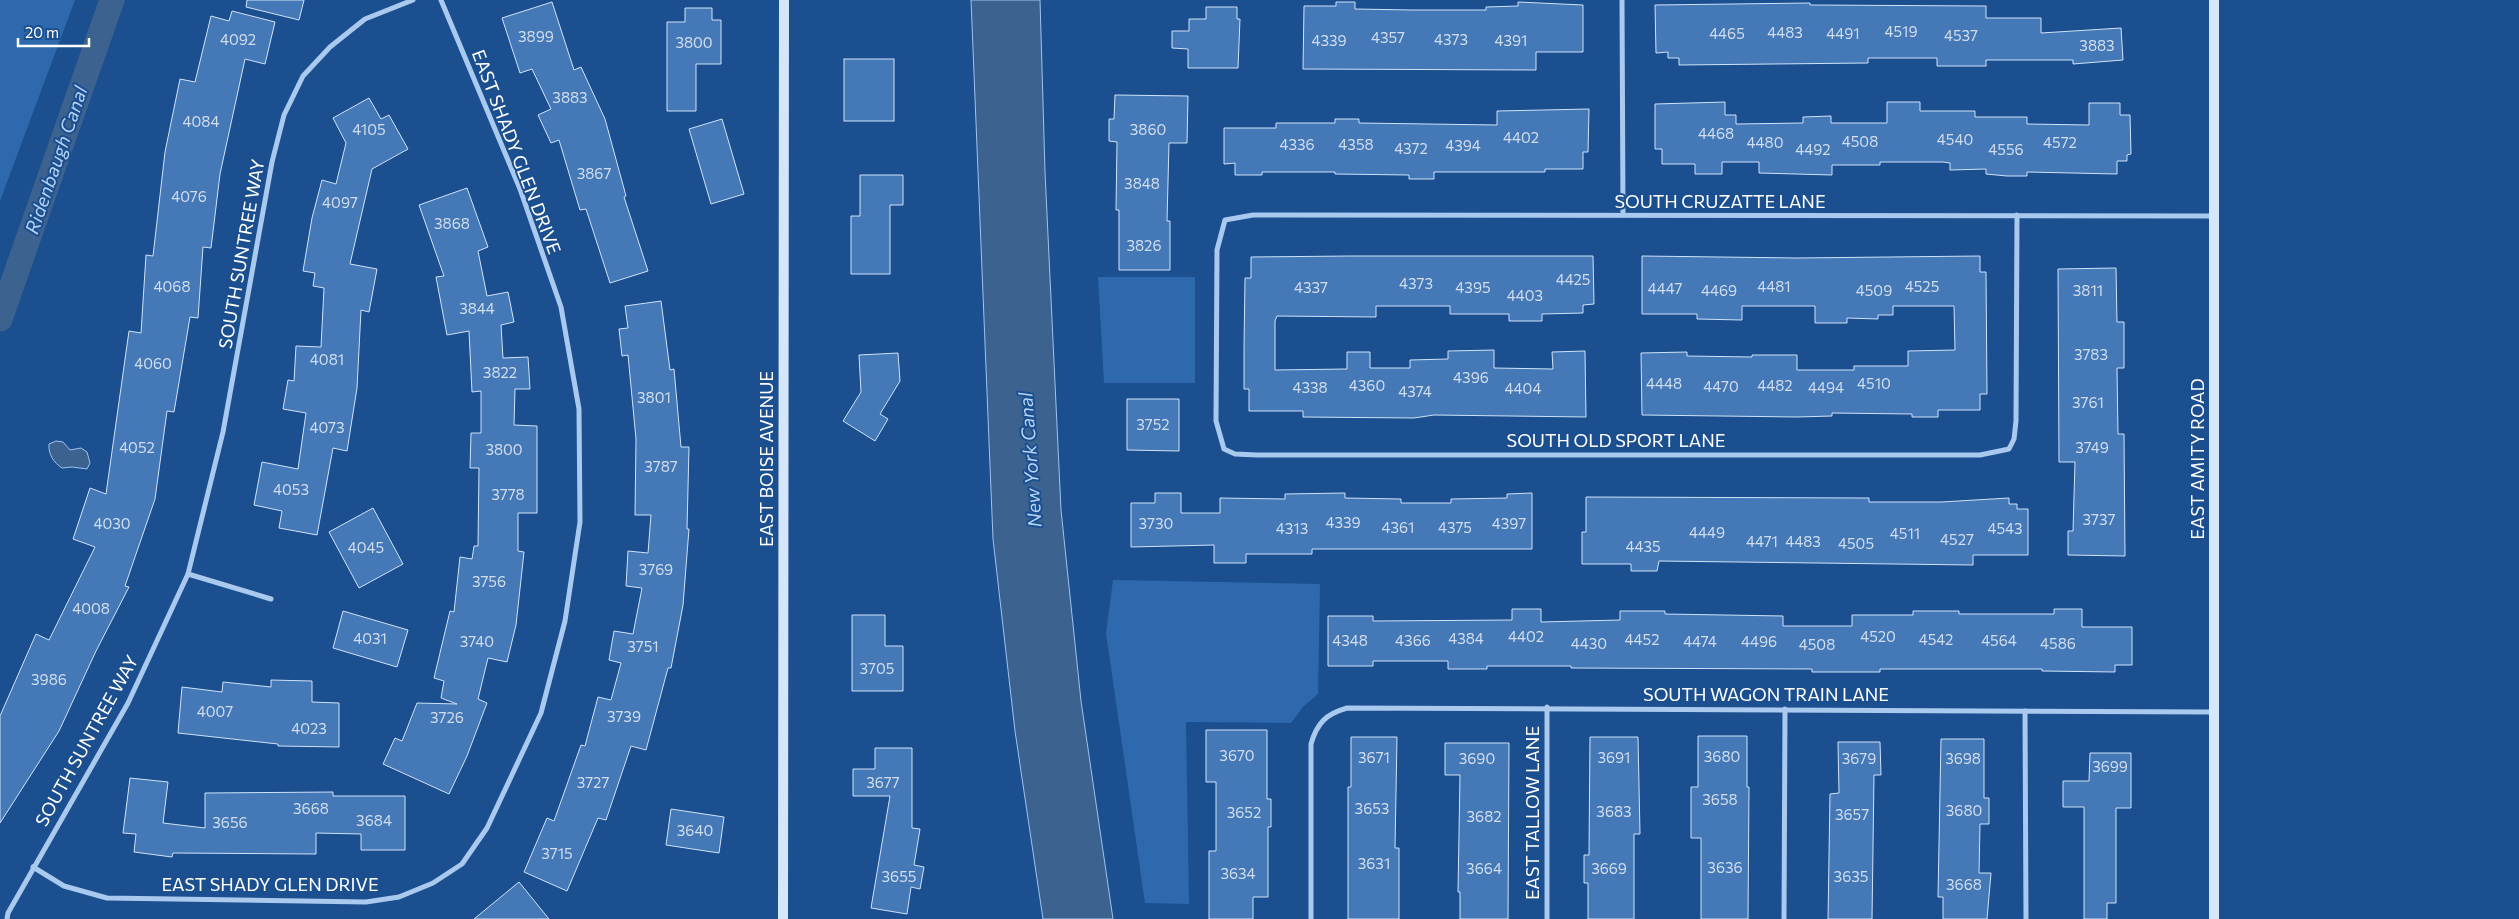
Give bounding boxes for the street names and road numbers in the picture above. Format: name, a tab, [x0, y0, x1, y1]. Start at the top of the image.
street label: EAST SHADY GLEN DRIVE	[468, 46, 566, 257]
street label: SOUTH SUNTREE WAY	[213, 157, 269, 350]
street label: SOUTH CRUZATTE LANE	[1614, 190, 1826, 212]
street label: EAST BOISE AVENUE	[755, 371, 777, 547]
street label: EAST AMITY ROAD	[2186, 378, 2208, 540]
street label: SOUTH OLD SPORT LANE	[1507, 429, 1725, 451]
street label: SOUTH SUNTREE WAY	[30, 651, 142, 830]
street label: SOUTH WAGON TRAIN LANE	[1643, 683, 1889, 705]
street label: EAST TALLOW LANE	[1521, 726, 1543, 900]
street label: EAST SHADY GLEN DRIVE	[161, 873, 379, 895]

